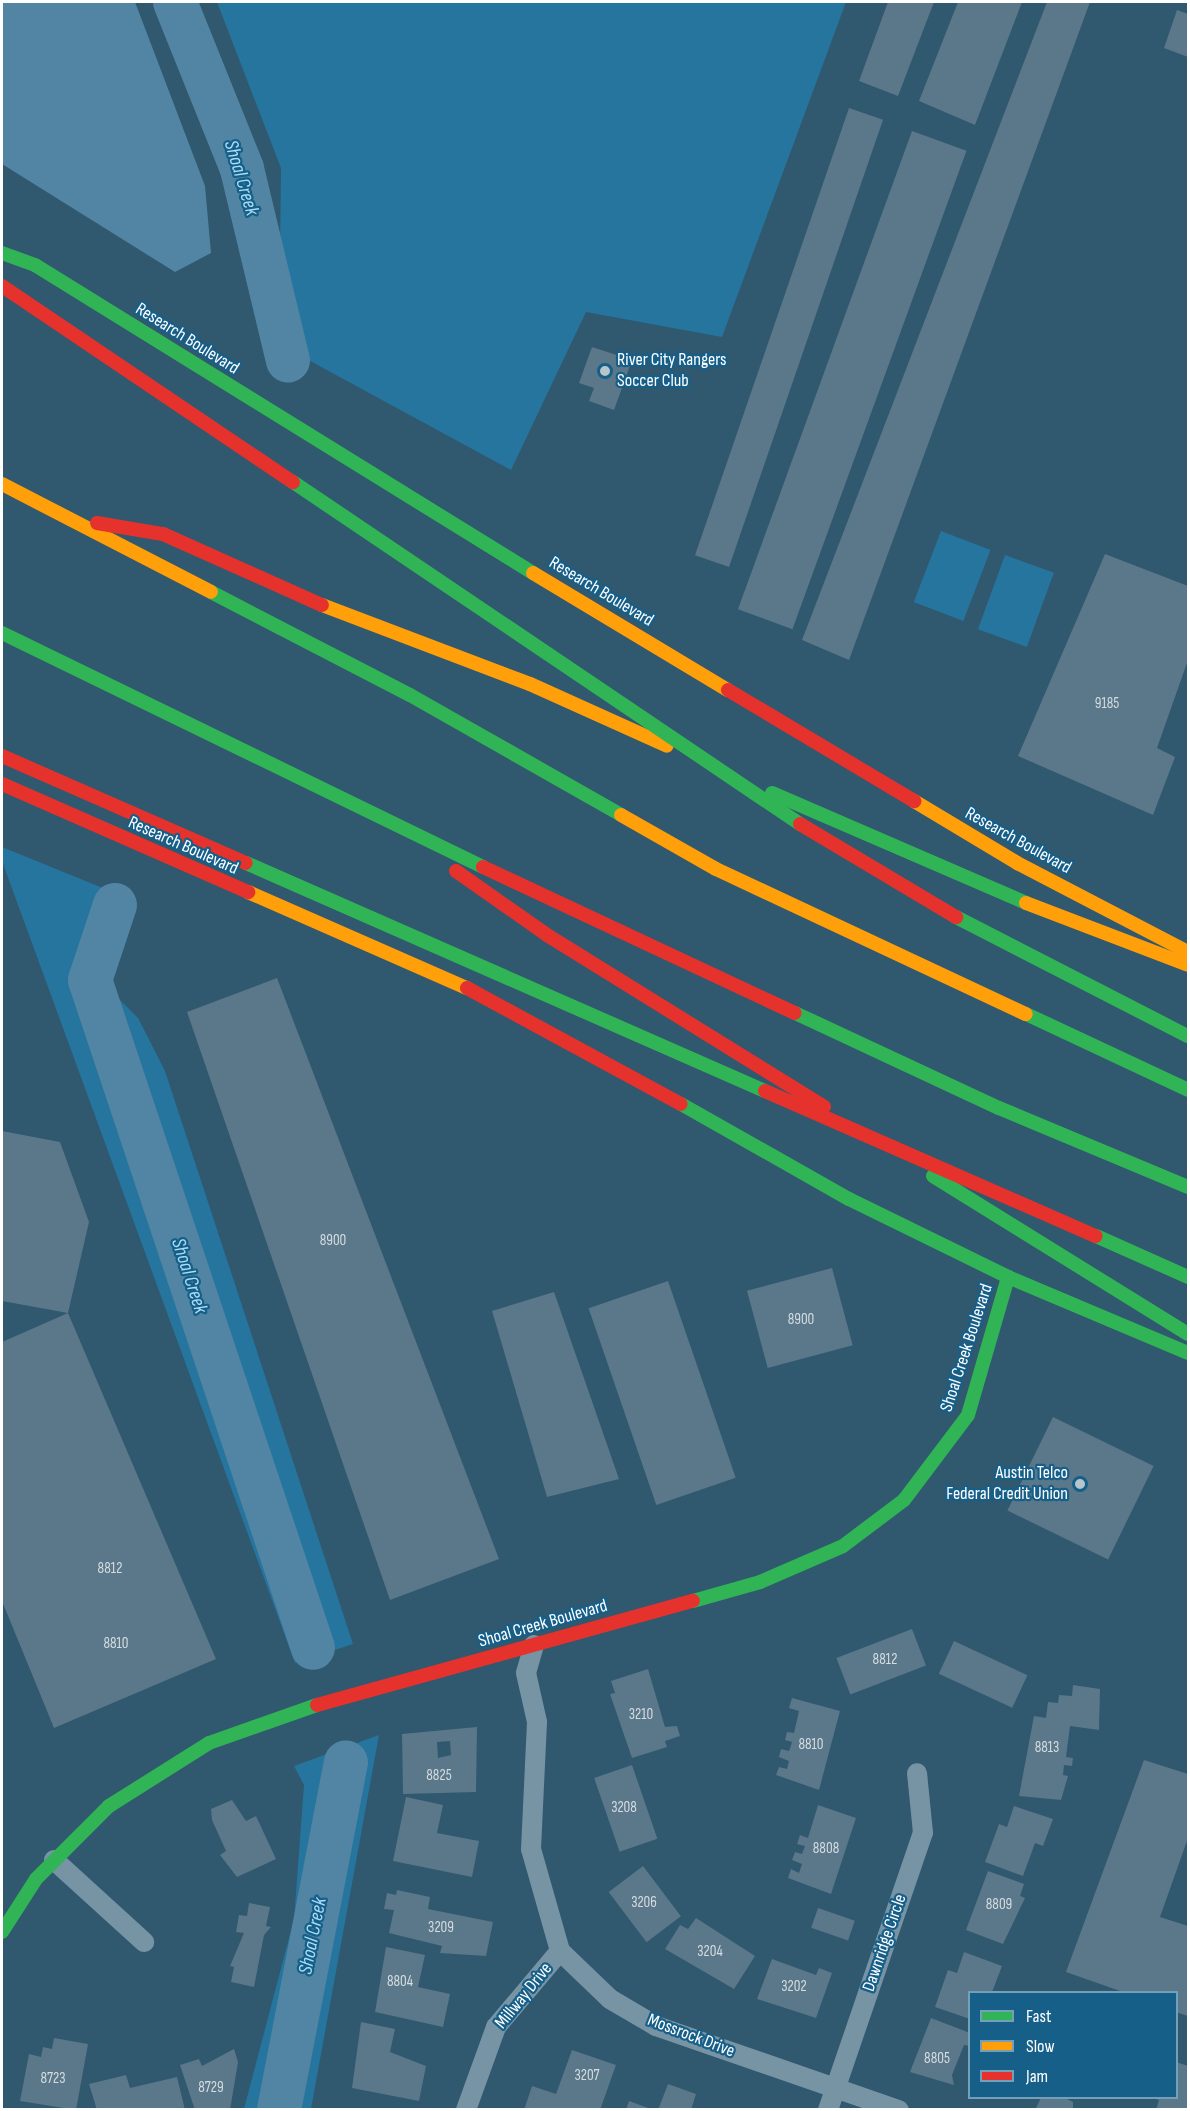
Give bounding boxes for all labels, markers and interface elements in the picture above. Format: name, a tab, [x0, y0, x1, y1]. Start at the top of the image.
water label: Shoal Creek	[218, 137, 264, 219]
street label: Research Boulevard	[131, 299, 243, 379]
place label: River City Rangers Soccer Club	[617, 350, 727, 392]
marker: River City Rangers Soccer Club	[598, 364, 612, 378]
street label: Research Boulevard	[545, 552, 657, 632]
house number: 9185	[1095, 695, 1119, 713]
street label: Research Boulevard	[961, 803, 1075, 879]
street label: Research Boulevard	[125, 812, 241, 880]
house number: 8900	[320, 1232, 346, 1250]
water label: Shoal Creek	[166, 1235, 212, 1317]
street label: Shoal Creek Boulevard	[936, 1281, 998, 1415]
house number: 8900	[788, 1311, 814, 1329]
place label: Austin Telco Federal Credit Union	[946, 1463, 1068, 1506]
marker: Austin Telco Federal Credit Union	[1073, 1477, 1087, 1491]
house number: 8812	[98, 1560, 122, 1578]
street label: Shoal Creek Boulevard	[476, 1595, 610, 1653]
house number: 8810	[103, 1635, 129, 1653]
house number: 8812	[873, 1651, 897, 1669]
house number: 3210	[629, 1706, 653, 1724]
house number: 8810	[798, 1736, 824, 1754]
house number: 8813	[1035, 1739, 1059, 1757]
house number: 8825	[426, 1767, 452, 1785]
house number: 3208	[611, 1799, 637, 1817]
house number: 8808	[813, 1840, 839, 1858]
street label: Dawnridge Circle	[858, 1892, 912, 1994]
house number: 3206	[631, 1894, 657, 1912]
water label: Shoal Creek	[294, 1896, 332, 1976]
house number: 8809	[986, 1896, 1012, 1914]
house number: 3209	[428, 1919, 454, 1937]
house number: 3204	[697, 1943, 723, 1961]
street label: Millway Drive	[491, 1959, 557, 2033]
house number: 8804	[387, 1973, 413, 1991]
house number: 3202	[781, 1978, 807, 1996]
legend	[968, 1991, 1178, 2099]
text: Fast	[1026, 2006, 1051, 2027]
street label: Mossrock Drive	[644, 2010, 738, 2062]
text: Slow	[1026, 2036, 1055, 2057]
house number: 8805	[924, 2050, 950, 2068]
text: Jam	[1026, 2066, 1048, 2087]
house number: 3207	[574, 2067, 600, 2085]
house number: 8723	[41, 2070, 65, 2088]
house number: 8729	[198, 2079, 224, 2097]

